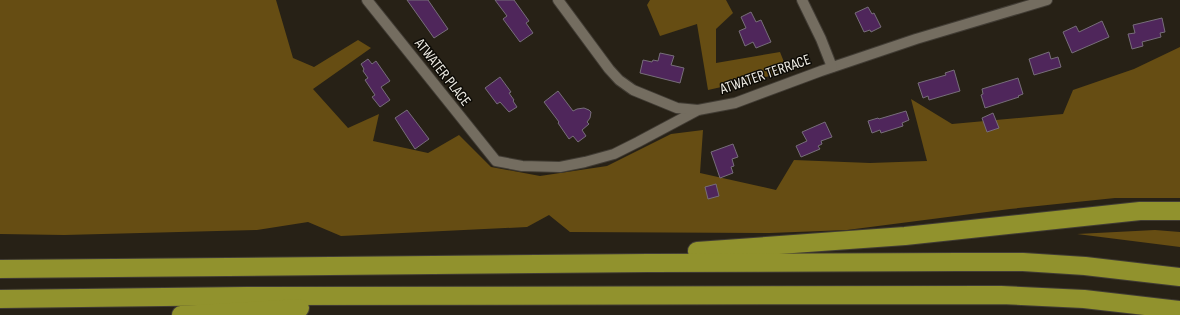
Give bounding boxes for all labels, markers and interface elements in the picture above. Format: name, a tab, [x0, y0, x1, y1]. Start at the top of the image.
street label: ATWATER PLACE	[410, 34, 475, 110]
street label: ATWATER TERRACE	[716, 50, 813, 99]

